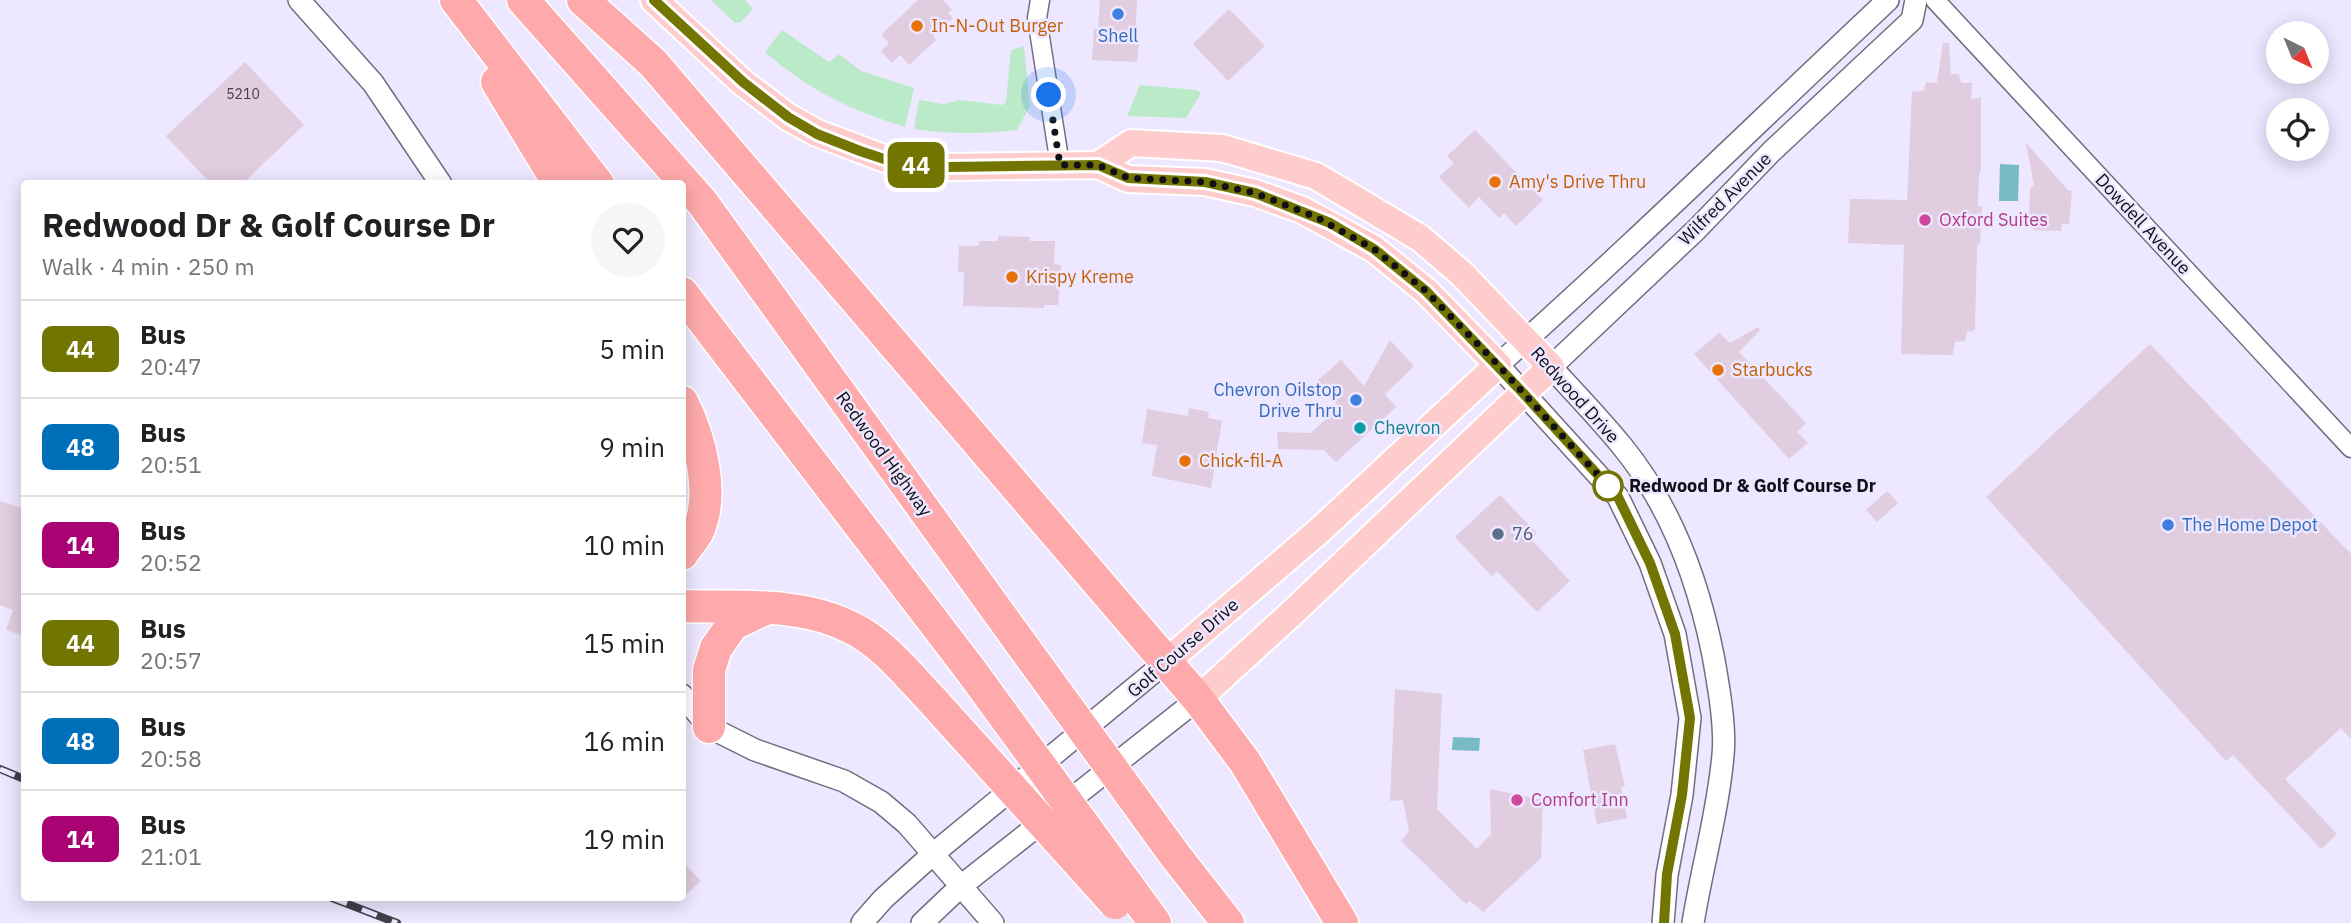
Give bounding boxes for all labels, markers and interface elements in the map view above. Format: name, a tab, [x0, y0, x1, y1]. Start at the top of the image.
marker: Shell	[1110, 6, 1126, 22]
place label: In-N-Out Burger	[931, 14, 1064, 37]
marker: In-N-Out Burger	[909, 18, 925, 34]
north arrow	[2266, 21, 2329, 84]
map controls	[2266, 21, 2329, 161]
place label: Shell	[1098, 24, 1138, 47]
your location	[1031, 77, 1066, 112]
house number: 5210	[226, 85, 260, 103]
button: locate	[2266, 98, 2329, 161]
line badge: 44	[884, 142, 948, 188]
street label: Wilfred Avenue	[1673, 147, 1776, 250]
text: 44	[902, 149, 930, 181]
street label: Dowdell Avenue	[2091, 168, 2196, 279]
place label: Amy's Drive Thru	[1509, 170, 1646, 193]
marker: Amy's Drive Thru	[1487, 174, 1503, 190]
text: Redwood Dr & Golf Course Dr	[42, 203, 495, 246]
button: heart	[591, 203, 665, 277]
place label: Oxford Suites	[1939, 208, 2048, 231]
marker: Oxford Suites	[1917, 212, 1933, 228]
text: Walk · 4 min · 250 m	[42, 251, 255, 281]
place label: Krispy Kreme	[1026, 265, 1134, 288]
marker: Krispy Kreme	[1004, 269, 1020, 285]
text: Bus	[140, 317, 186, 351]
text: 5 min	[599, 332, 665, 366]
text: 44	[66, 333, 95, 365]
street label: Redwood Drive	[1526, 342, 1625, 448]
text: 20:47	[140, 351, 202, 381]
place label: Starbucks	[1732, 358, 1813, 381]
marker: Starbucks	[1710, 362, 1726, 378]
place label: Chevron Oilstop Drive Thru	[1213, 378, 1342, 422]
street label: Redwood Highway	[831, 387, 938, 521]
marker: Chevron Oilstop Drive Thru	[1348, 392, 1364, 408]
text: Bus	[140, 415, 186, 449]
place label: Chevron	[1374, 416, 1441, 439]
marker: Chevron	[1352, 420, 1368, 436]
text: 9 min	[599, 430, 665, 464]
text: 48	[66, 431, 95, 463]
text: 20:51	[140, 449, 202, 479]
place label: Chick-fil-A	[1199, 449, 1284, 472]
marker: Chick-fil-A	[1177, 453, 1193, 469]
marker: Redwood Dr & Golf Course Dr	[1593, 471, 1623, 501]
place label: Redwood Dr & Golf Course Dr	[1629, 474, 1876, 497]
text: Bus	[140, 513, 186, 547]
place label: The Home Depot	[2182, 513, 2318, 536]
marker: The Home Depot	[2160, 517, 2176, 533]
place label: 76	[1512, 522, 1534, 545]
marker: 76	[1490, 526, 1506, 542]
text: 10 min	[584, 528, 665, 562]
text: 14	[66, 529, 95, 561]
text: 20:52	[140, 547, 202, 577]
street label: Golf Course Drive	[1122, 593, 1243, 702]
text: Bus	[140, 611, 186, 645]
text: 15 min	[584, 626, 665, 660]
text: 44	[66, 627, 95, 659]
text: 20:57	[140, 645, 202, 675]
text: Bus	[140, 709, 186, 743]
text: 16 min	[584, 724, 665, 758]
text: 48	[66, 725, 95, 757]
text: 20:58	[140, 743, 202, 773]
place label: Comfort Inn	[1531, 788, 1629, 811]
marker: Comfort Inn	[1509, 792, 1525, 808]
text: Bus	[140, 807, 186, 841]
text: 19 min	[584, 822, 665, 856]
text: 14	[66, 823, 95, 855]
text: 21:01	[140, 841, 202, 871]

